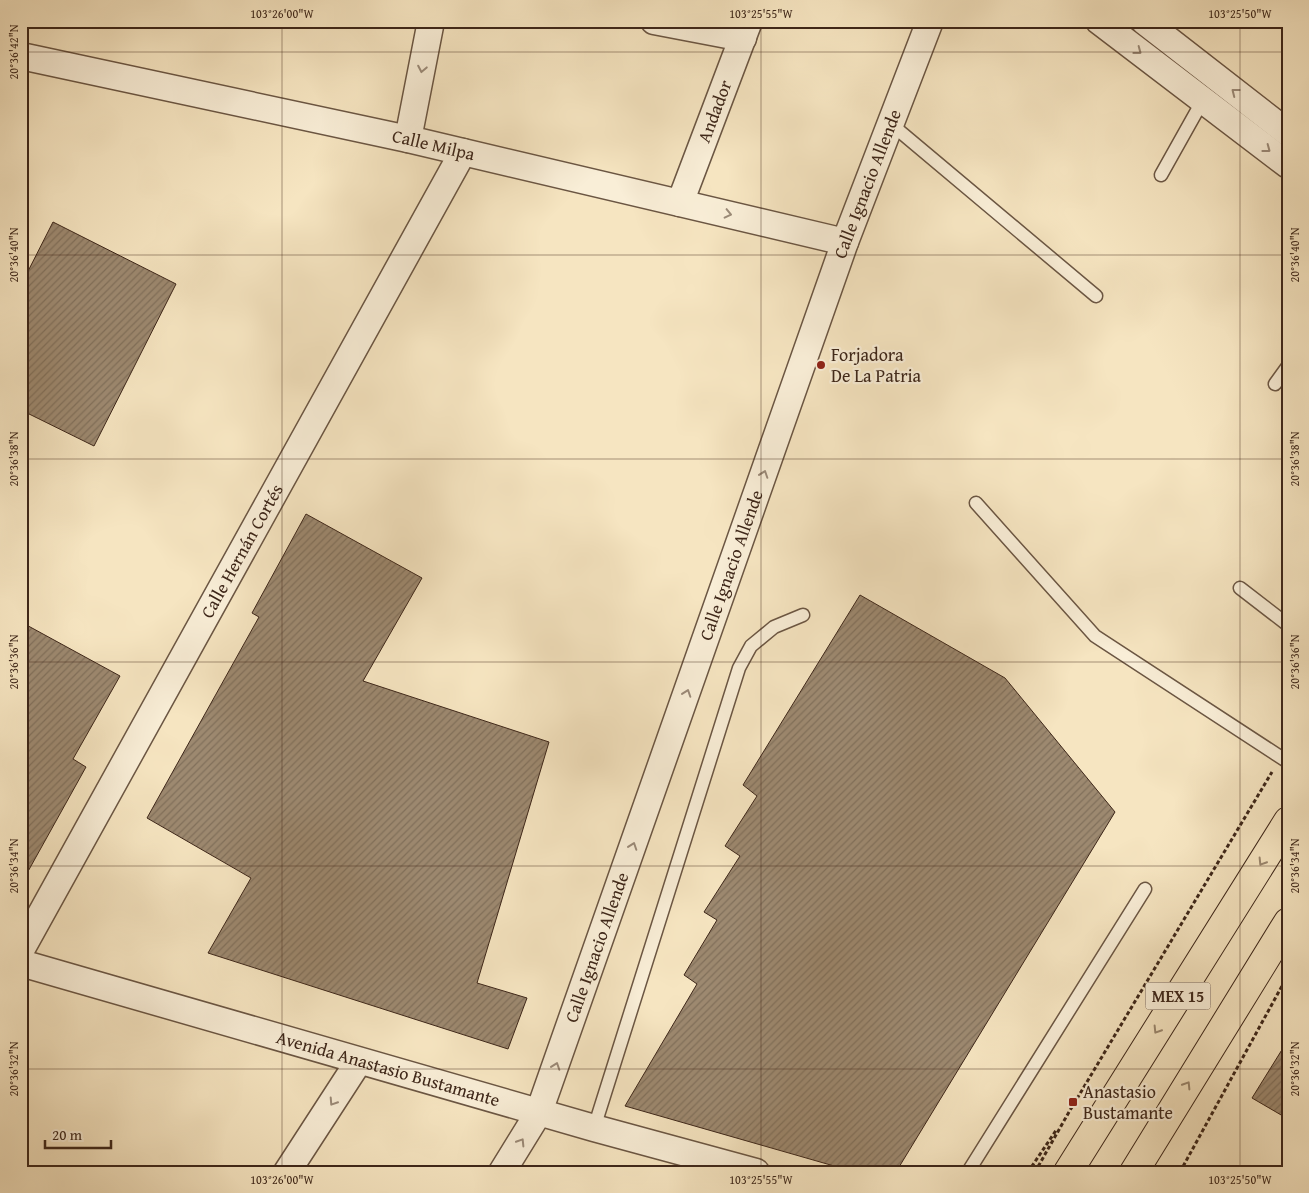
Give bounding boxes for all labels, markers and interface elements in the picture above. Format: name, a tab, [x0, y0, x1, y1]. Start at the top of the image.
text: 103°26'00"W	[250, 5, 314, 22]
text: 103°25'55"W	[729, 5, 793, 22]
text: 103°25'50"W	[1208, 5, 1272, 22]
text: 20°36'42"N	[5, 24, 22, 80]
one-way arrow	[1132, 45, 1142, 54]
one-way arrow	[417, 65, 428, 73]
street label: Andador	[690, 75, 739, 147]
one-way arrow	[1232, 89, 1241, 98]
street label: Calle Ignacio Allende	[826, 105, 908, 262]
street label: Calle Milpa	[390, 122, 478, 167]
one-way arrow	[1261, 144, 1270, 152]
one-way arrow	[723, 208, 732, 219]
text: 20°36'40"N	[5, 227, 22, 283]
text: 20°36'40"N	[1286, 227, 1303, 283]
place label: Forjadora De La Patria	[831, 341, 922, 389]
marker: Forjadora De La Patria	[815, 359, 827, 371]
text: 20°36'38"N	[5, 431, 22, 487]
text: 20°36'38"N	[1286, 431, 1303, 487]
one-way arrow	[758, 470, 768, 478]
street label: Calle Hernán Cortés	[193, 479, 290, 623]
street label: Calle Ignacio Allende	[692, 486, 770, 644]
text: 20°36'36"N	[5, 634, 22, 690]
text: 20°36'36"N	[1286, 634, 1303, 690]
one-way arrow	[681, 689, 691, 698]
text: 20°36'34"N	[5, 838, 22, 894]
text: 20°36'34"N	[1286, 838, 1303, 894]
one-way arrow	[627, 842, 637, 851]
one-way arrow	[1259, 857, 1268, 866]
street label: Calle Ignacio Allende	[558, 868, 635, 1026]
road number: MEX 15	[1146, 982, 1210, 1009]
street label: Avenida Anastasio Bustamante	[273, 1023, 503, 1113]
one-way arrow	[1154, 1024, 1163, 1033]
text: 20°36'32"N	[5, 1041, 22, 1097]
text: 20°36'32"N	[1286, 1041, 1303, 1097]
one-way arrow	[550, 1062, 560, 1070]
place label: Anastasio Bustamante	[1083, 1078, 1173, 1126]
one-way arrow	[1181, 1082, 1191, 1091]
marker: Anastasio Bustamante	[1067, 1096, 1079, 1108]
one-way arrow	[329, 1097, 339, 1106]
scale bar	[45, 1118, 111, 1150]
text: 20 m	[52, 1124, 83, 1145]
one-way arrow	[514, 1138, 524, 1147]
text: 103°26'00"W	[250, 1171, 314, 1188]
text: 103°25'55"W	[729, 1171, 793, 1188]
text: 103°25'50"W	[1208, 1171, 1272, 1188]

